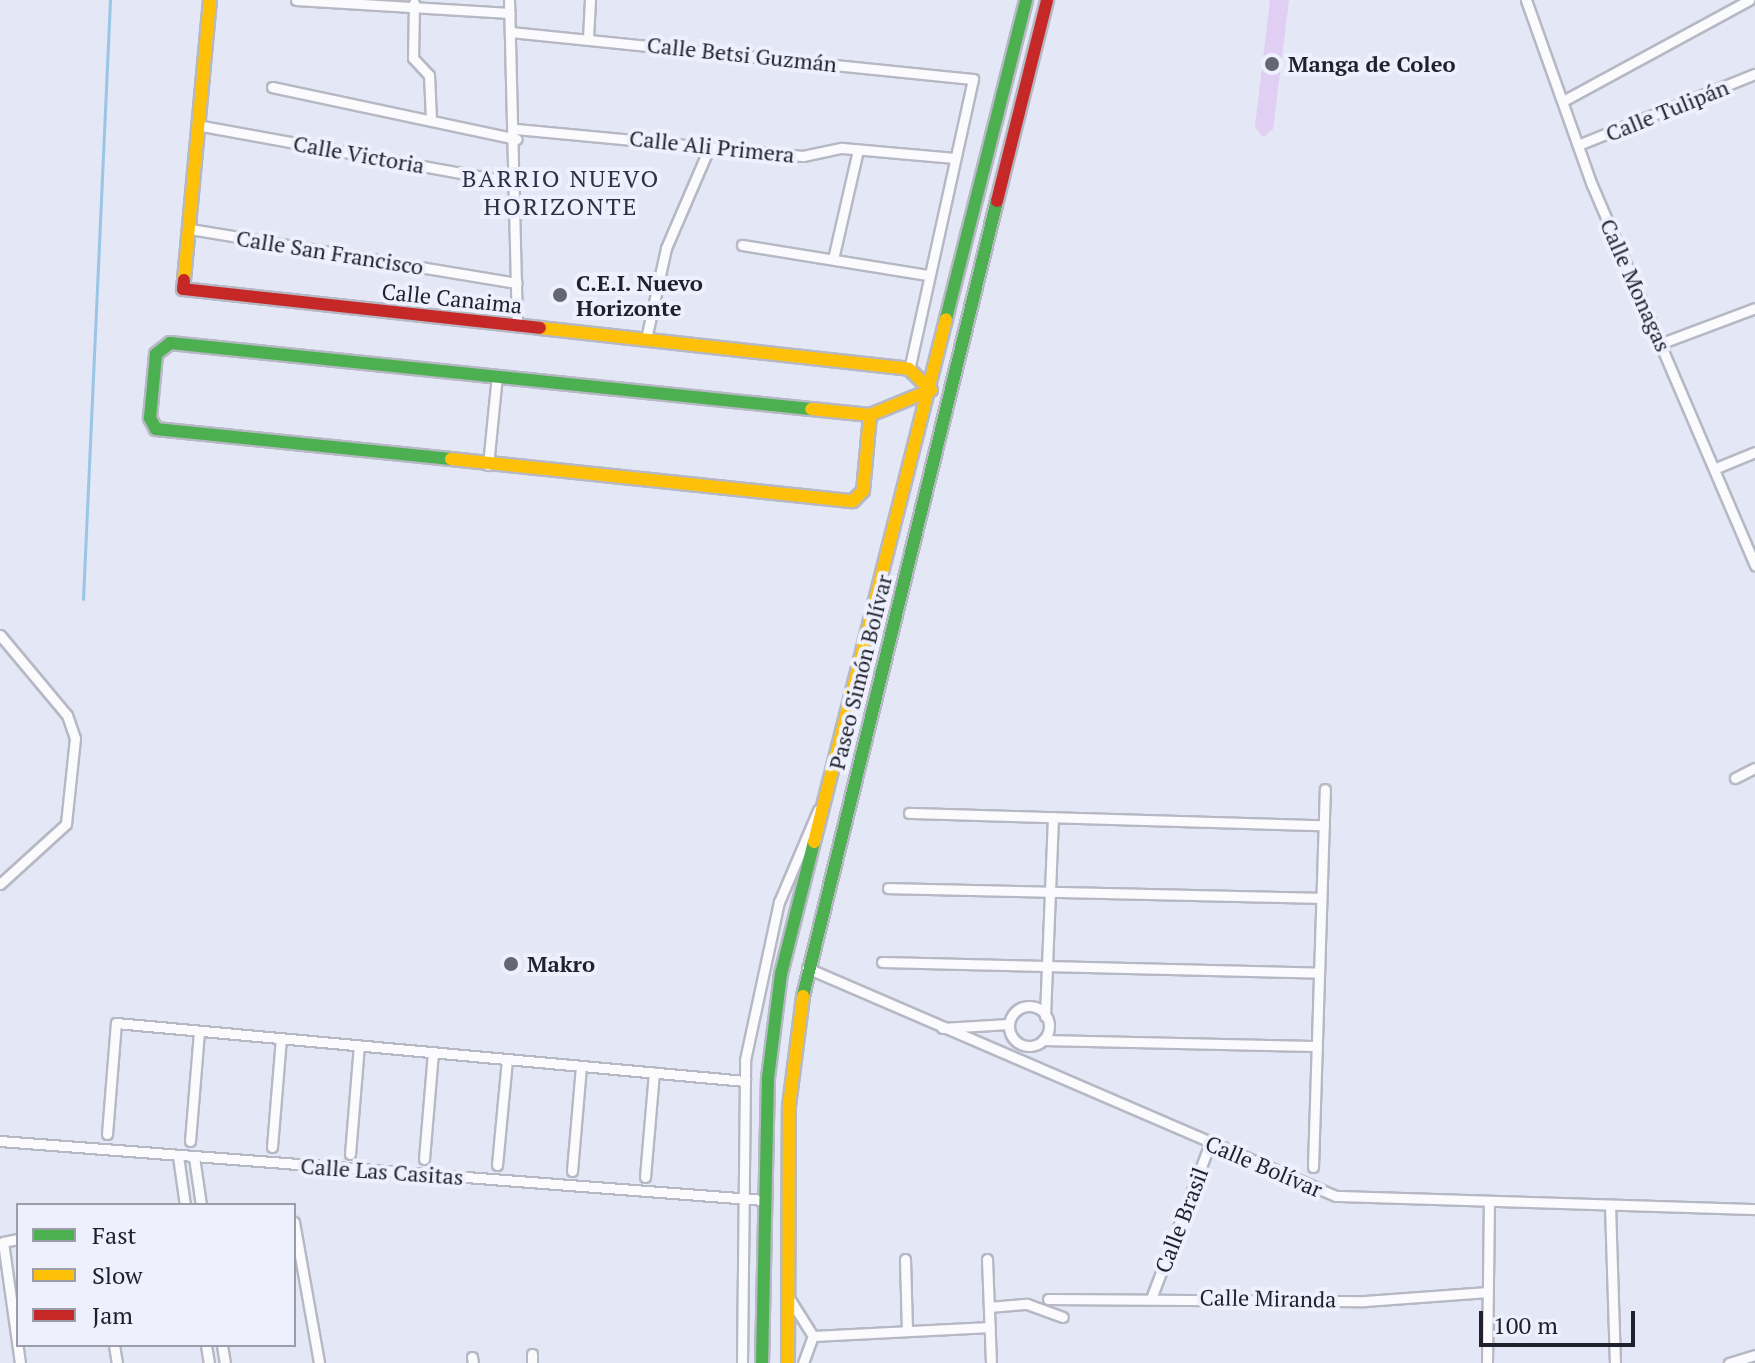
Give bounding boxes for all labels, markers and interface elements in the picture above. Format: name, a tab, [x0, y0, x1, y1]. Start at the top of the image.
street label: Calle Betsi Guzmán	[646, 31, 838, 77]
place label: Manga de Coleo	[1288, 51, 1456, 77]
marker: Manga de Coleo	[1263, 55, 1281, 73]
street label: Calle Tulipán	[1602, 73, 1732, 147]
street label: Calle Ali Primera	[628, 124, 796, 168]
street label: Calle Victoria	[291, 129, 427, 179]
district label: BARRIO NUEVO HORIZONTE	[462, 165, 660, 221]
street label: Calle Monagas	[1595, 215, 1677, 355]
street label: Calle San Francisco	[234, 224, 426, 280]
place label: C.E.I. Nuevo Horizonte	[576, 269, 704, 320]
street label: Calle Canaima	[380, 277, 524, 319]
marker: C.E.I. Nuevo Horizonte	[551, 286, 569, 304]
street label: Paseo Simón Bolívar	[823, 572, 897, 772]
place label: Makro	[527, 951, 595, 977]
marker: Makro	[502, 955, 520, 973]
street label: Calle Bolívar	[1202, 1130, 1326, 1202]
street label: Calle Las Casitas	[300, 1152, 464, 1190]
street label: Calle Brasil	[1149, 1164, 1213, 1276]
legend	[16, 1203, 296, 1347]
text: Fast	[92, 1219, 136, 1251]
text: Slow	[92, 1259, 143, 1291]
street label: Calle Miranda	[1199, 1284, 1337, 1312]
scale bar	[1483, 1295, 1639, 1345]
text: Jam	[92, 1299, 133, 1331]
text: 100 m	[1493, 1309, 1558, 1341]

